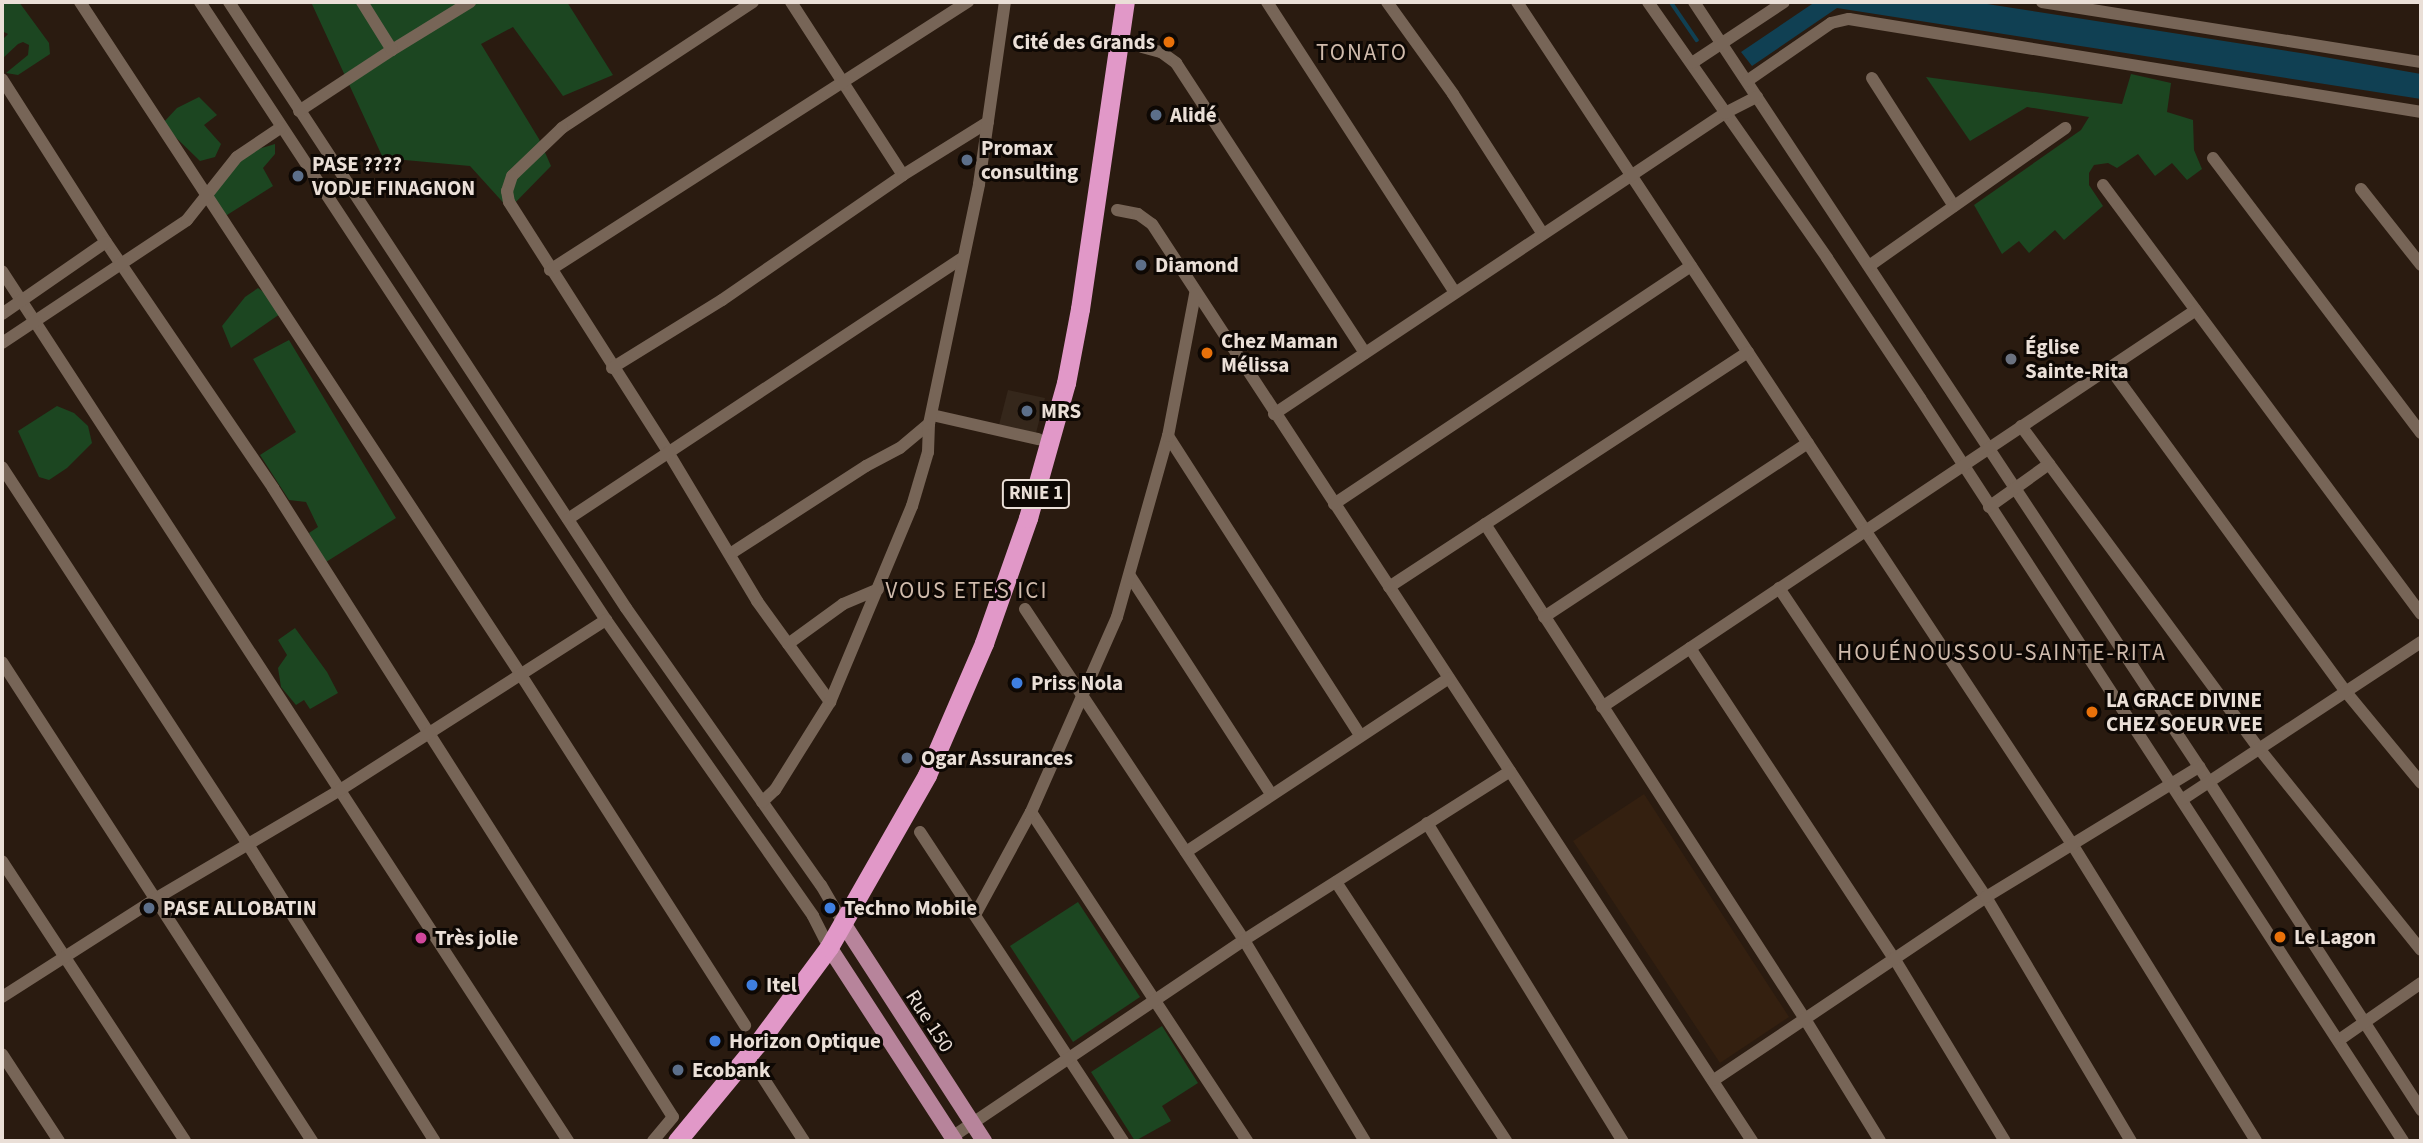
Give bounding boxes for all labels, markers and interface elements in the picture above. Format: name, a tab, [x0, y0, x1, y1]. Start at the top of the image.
place label: Cité des Grands	[1012, 29, 1155, 55]
marker: Cité des Grands	[1161, 34, 1177, 50]
district label: TONATO	[1317, 39, 1407, 67]
place label: Alidé	[1170, 102, 1217, 128]
marker: Alidé	[1148, 107, 1164, 123]
place label: Promax consulting	[981, 135, 1078, 185]
place label: PASE ???? VODJE FINAGNON	[312, 151, 475, 201]
marker: Promax consulting	[959, 152, 975, 168]
marker: PASE ???? VODJE FINAGNON	[290, 168, 306, 184]
place label: Diamond	[1155, 252, 1239, 278]
marker: Diamond	[1133, 257, 1149, 273]
place label: Chez Maman Mélissa	[1221, 328, 1338, 378]
place label: Église Sainte-Rita	[2025, 334, 2129, 384]
marker: Chez Maman Mélissa	[1199, 345, 1215, 361]
marker: Église Sainte-Rita	[2003, 351, 2019, 367]
place label: MRS	[1041, 398, 1081, 424]
marker: MRS	[1019, 403, 1035, 419]
road number: RNIE 1	[1001, 478, 1071, 509]
district label: VOUS ETES ICI	[887, 577, 1047, 605]
district label: HOUÉNOUSSOU-SAINTE-RITA	[1840, 639, 2164, 667]
place label: Priss Nola	[1031, 670, 1123, 696]
marker: Priss Nola	[1009, 675, 1025, 691]
place label: LA GRACE DIVINE CHEZ SOEUR VEE	[2106, 687, 2263, 737]
marker: LA GRACE DIVINE CHEZ SOEUR VEE	[2084, 704, 2100, 720]
place label: Ogar Assurances	[921, 745, 1073, 771]
marker: Ogar Assurances	[899, 750, 915, 766]
place label: PASE ALLOBATIN	[163, 895, 317, 921]
place label: Techno Mobile	[844, 895, 977, 921]
marker: PASE ALLOBATIN	[141, 900, 157, 916]
marker: Techno Mobile	[822, 900, 838, 916]
place label: Le Lagon	[2294, 924, 2376, 950]
place label: Très jolie	[435, 925, 519, 951]
marker: Le Lagon	[2272, 929, 2288, 945]
marker: Très jolie	[413, 930, 429, 946]
place label: Itel	[766, 972, 797, 998]
marker: Itel	[744, 977, 760, 993]
street label: Rue 150	[901, 985, 959, 1057]
place label: Horizon Optique	[729, 1028, 881, 1054]
marker: Horizon Optique	[707, 1033, 723, 1049]
place label: Ecobank	[692, 1057, 771, 1083]
marker: Ecobank	[670, 1062, 686, 1078]

